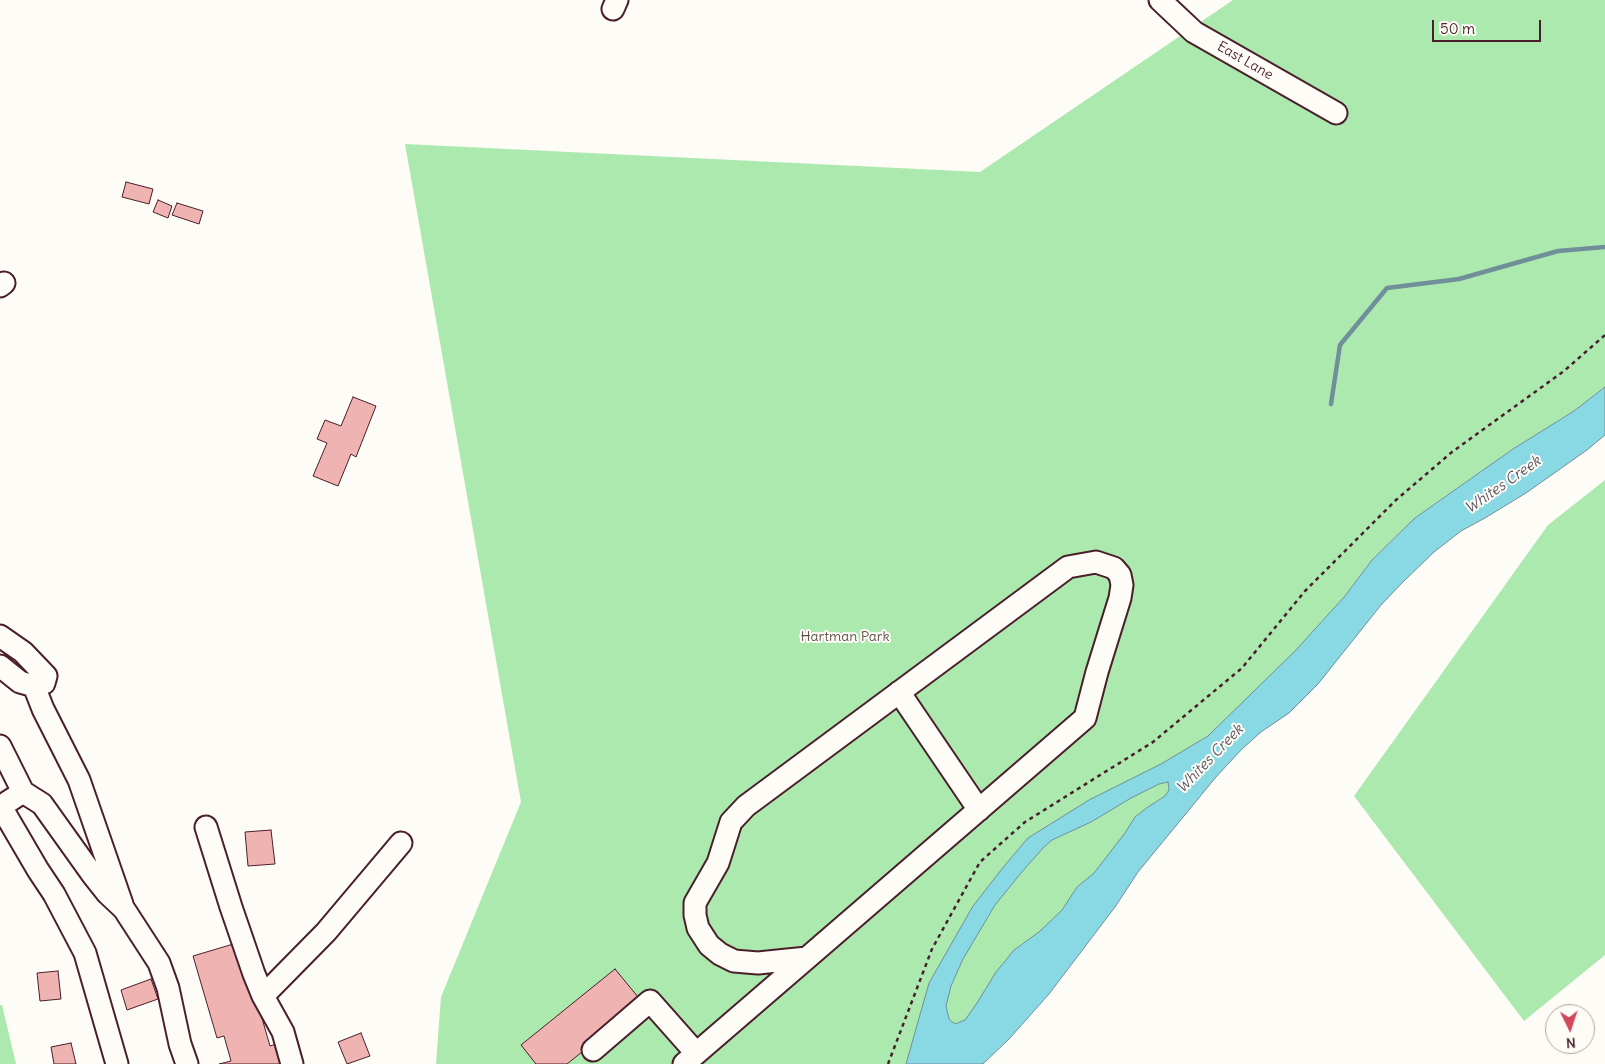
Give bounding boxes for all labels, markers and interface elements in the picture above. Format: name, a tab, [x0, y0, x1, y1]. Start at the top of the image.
scale bar	[1435, 10, 1544, 42]
text: 50 m	[1440, 19, 1475, 38]
street label: East Lane	[1214, 38, 1276, 84]
water label: Whites Creek	[1462, 452, 1544, 518]
park label: Hartman Park	[800, 629, 890, 645]
water label: Whites Creek	[1173, 721, 1247, 797]
north arrow	[1545, 1004, 1595, 1054]
text: N	[1566, 1034, 1576, 1052]

